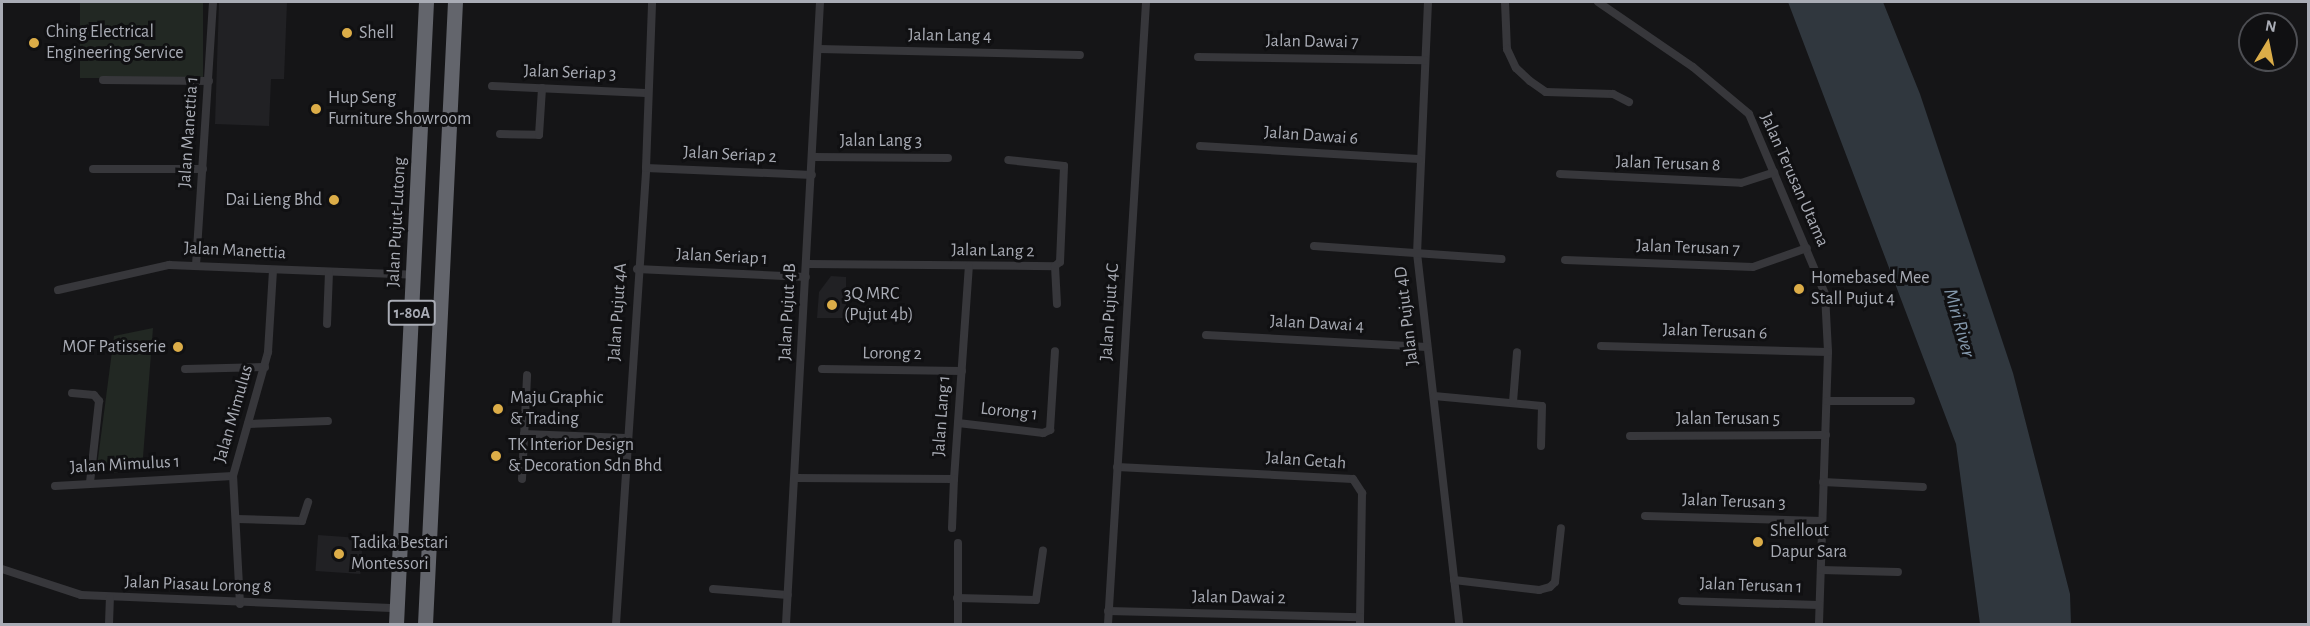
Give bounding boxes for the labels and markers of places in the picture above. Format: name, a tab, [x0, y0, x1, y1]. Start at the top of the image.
place label: Ching Electrical Engineering Service	[46, 22, 184, 64]
place label: Shell	[359, 22, 394, 44]
marker: Shell	[340, 26, 354, 40]
marker: Ching Electrical Engineering Service	[27, 36, 41, 50]
place label: Hup Seng Furniture Showroom	[328, 88, 471, 130]
marker: Hup Seng Furniture Showroom	[309, 102, 323, 116]
place label: Dai Lieng Bhd	[225, 189, 322, 211]
marker: Dai Lieng Bhd	[327, 193, 341, 207]
place label: Homebased Mee Stall Pujut 4	[1811, 268, 1930, 310]
marker: Homebased Mee Stall Pujut 4	[1792, 282, 1806, 296]
place label: 3Q MRC (Pujut 4b)	[844, 284, 914, 326]
marker: 3Q MRC (Pujut 4b)	[825, 298, 839, 312]
place label: MOF Patisserie	[62, 336, 166, 358]
marker: MOF Patisserie	[171, 340, 185, 354]
place label: Maju Graphic & Trading	[510, 388, 603, 430]
marker: Maju Graphic & Trading	[491, 402, 505, 416]
place label: TK Interior Design & Decoration Sdn Bhd	[508, 435, 662, 478]
marker: TK Interior Design & Decoration Sdn Bhd	[489, 449, 503, 463]
place label: Shellout Dapur Sara	[1770, 521, 1847, 564]
place label: Tadika Bestari Montessori	[351, 533, 448, 576]
marker: Shellout Dapur Sara	[1751, 535, 1765, 549]
marker: Tadika Bestari Montessori	[332, 547, 346, 561]

